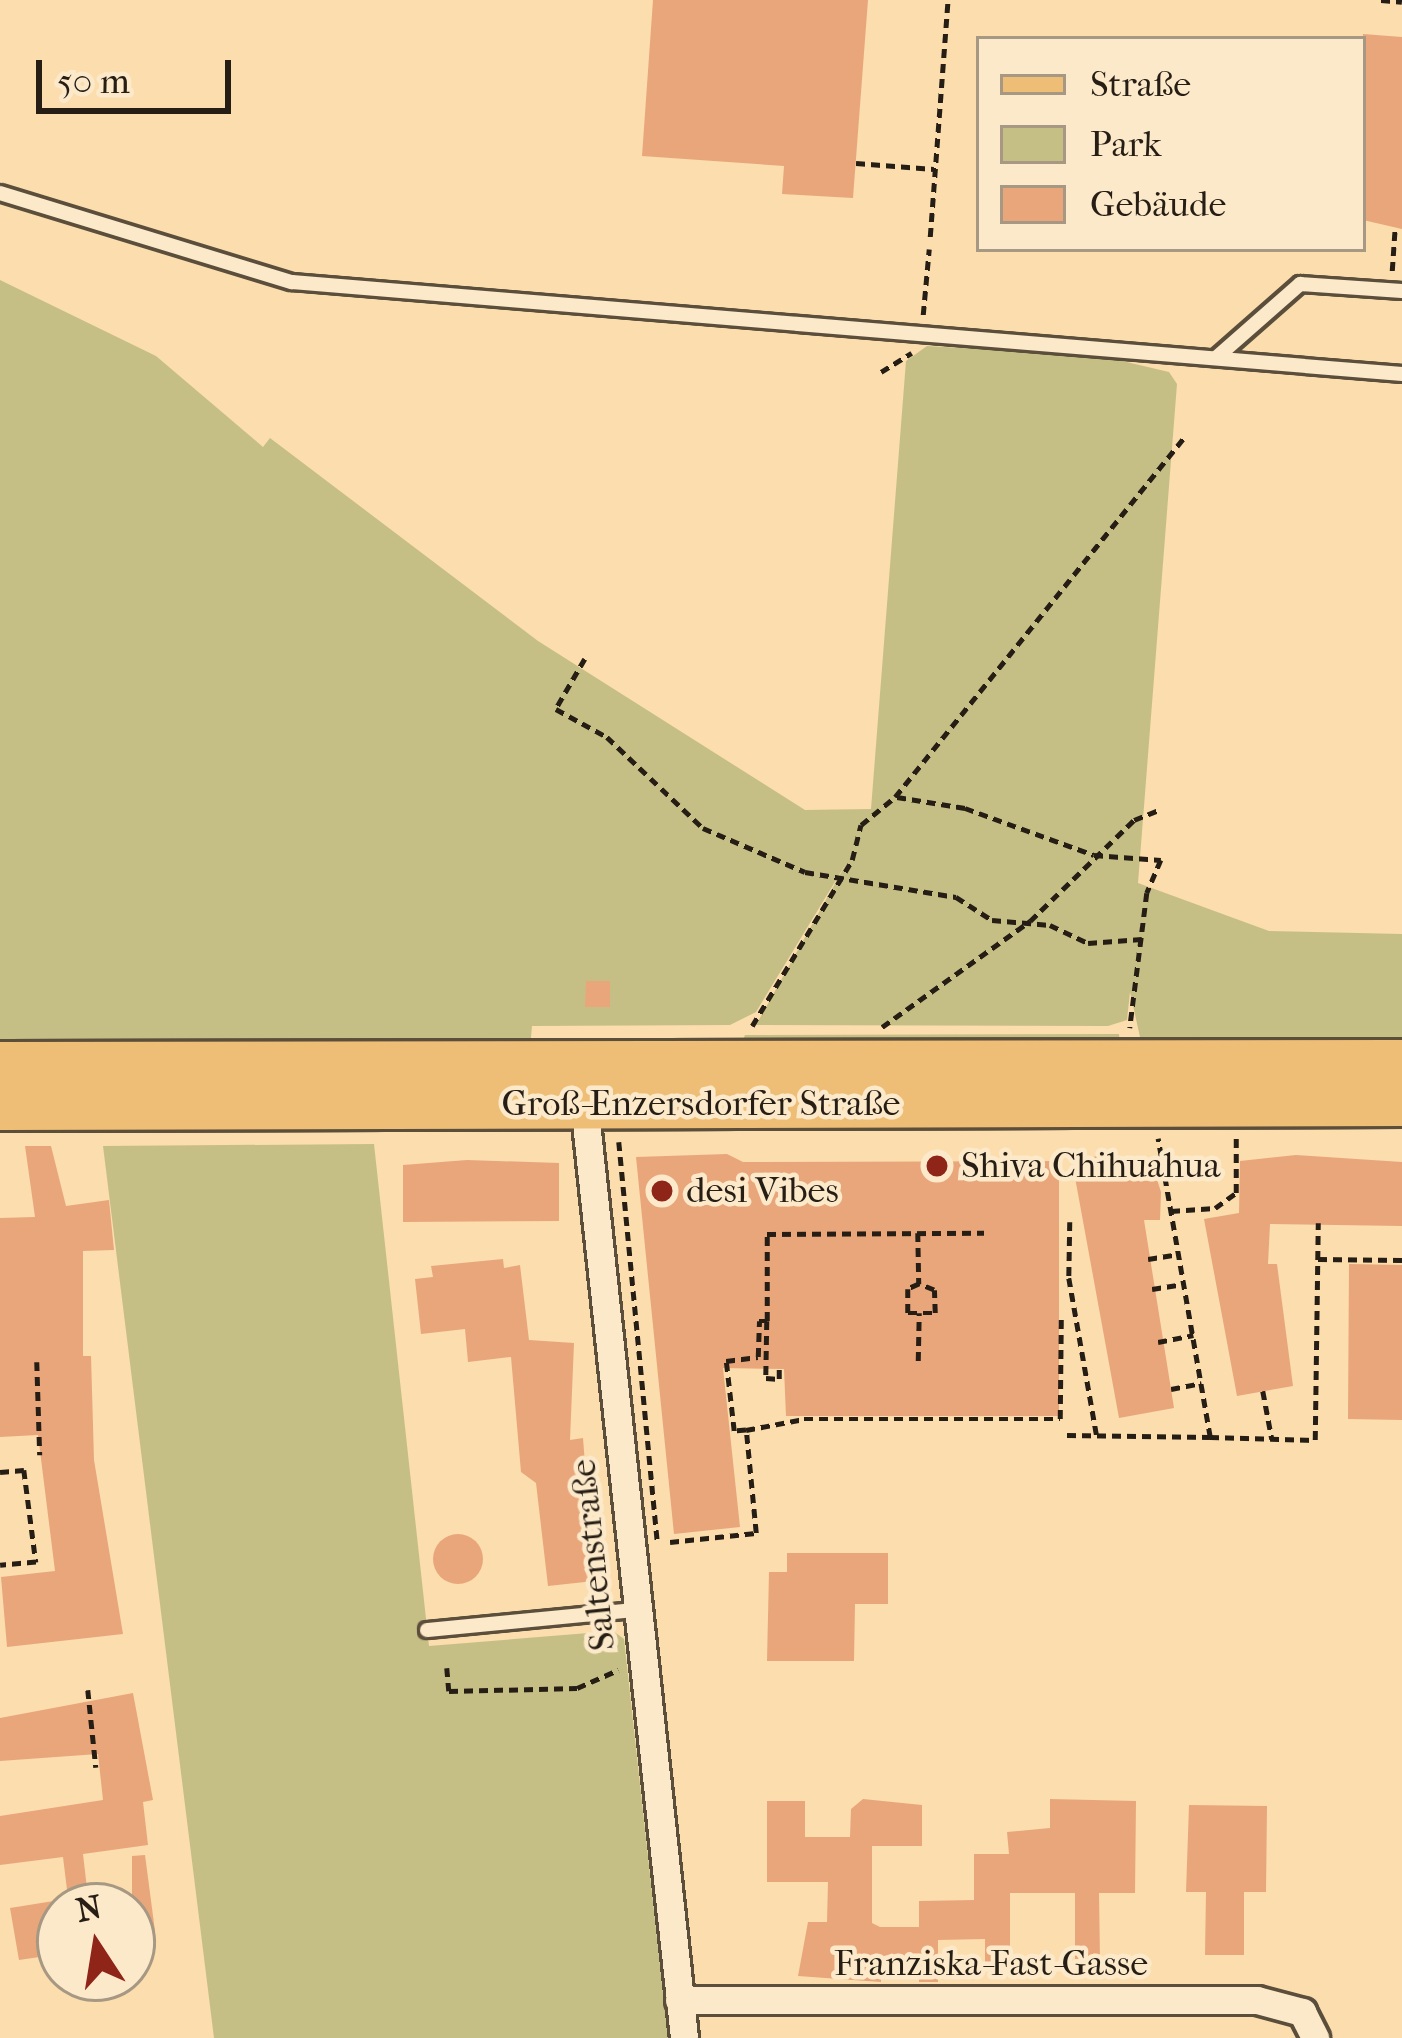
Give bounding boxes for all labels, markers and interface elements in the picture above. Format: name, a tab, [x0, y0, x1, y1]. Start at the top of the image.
scale bar	[42, 36, 237, 110]
legend	[976, 36, 1366, 252]
text: 50 m	[57, 60, 130, 102]
text: Straße	[1090, 63, 1191, 105]
text: Park	[1090, 123, 1162, 165]
text: Gebäude	[1090, 183, 1226, 225]
street label: Groß-Enzersdorfer Straße	[502, 1082, 900, 1126]
place label: Shiva Chihuahua	[961, 1144, 1220, 1188]
marker: Shiva Chihuahua	[924, 1153, 950, 1179]
place label: desi Vibes	[686, 1169, 839, 1213]
marker: desi Vibes	[649, 1178, 675, 1204]
street label: Saltenstraße	[561, 1457, 625, 1653]
north arrow	[36, 1882, 156, 2002]
text: N	[73, 1888, 105, 1931]
street label: Franziska-Fast-Gasse	[834, 1942, 1148, 1986]

